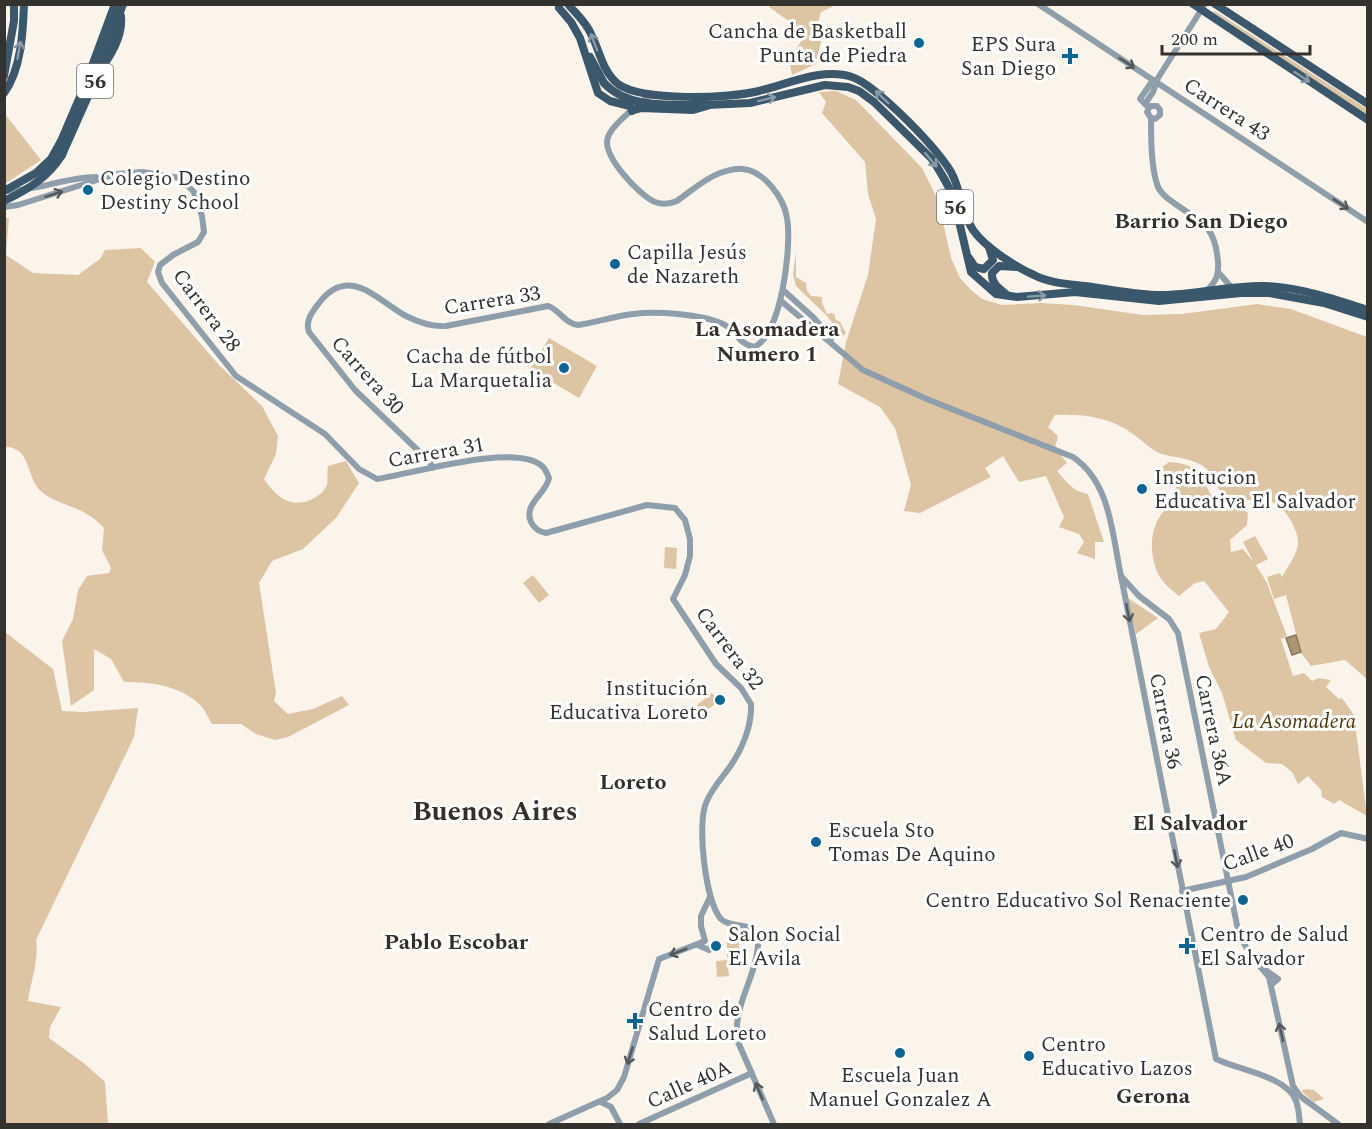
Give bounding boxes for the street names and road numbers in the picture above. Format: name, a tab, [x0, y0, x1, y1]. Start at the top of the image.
road number: 56	[77, 64, 113, 98]
street label: Carrera 43	[1177, 70, 1276, 150]
road number: 56	[937, 190, 973, 224]
street label: Carrera 28	[164, 262, 248, 359]
street label: Carrera 33	[442, 277, 543, 324]
street label: Carrera 30	[323, 329, 412, 423]
street label: Carrera 31	[385, 429, 487, 477]
street label: Carrera 32	[687, 600, 771, 697]
street label: Carrera 36	[1140, 670, 1190, 772]
street label: Carrera 36A	[1186, 672, 1240, 789]
street label: Calle 40	[1218, 825, 1299, 881]
street label: Calle 40A	[642, 1052, 737, 1118]

